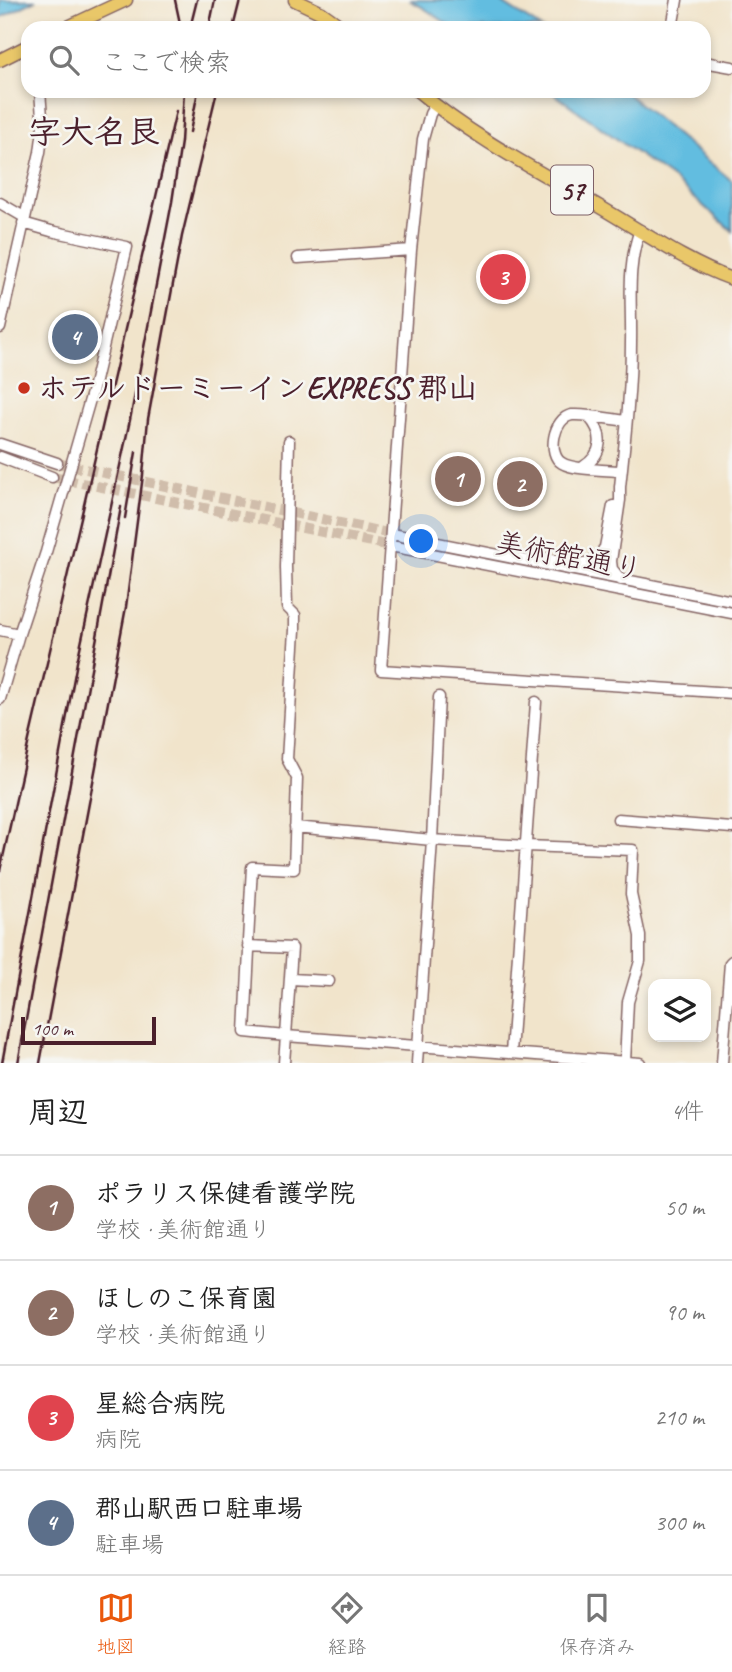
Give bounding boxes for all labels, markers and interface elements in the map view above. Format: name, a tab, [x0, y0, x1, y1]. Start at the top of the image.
search box	[21, 21, 711, 98]
icon: search	[45, 41, 83, 79]
text: ここで検索	[101, 46, 231, 79]
district label: 字大名艮	[28, 111, 160, 153]
road number: 57	[551, 166, 593, 214]
pin: 3	[480, 251, 526, 303]
pin: 4	[52, 311, 98, 363]
place label: ホテルドーミーインEXPRESS 郡山	[38, 369, 477, 407]
marker: ホテルドーミーインEXPRESS 郡山	[16, 380, 32, 396]
pin: 1	[435, 453, 481, 505]
pin: 2	[497, 458, 543, 510]
street label: 美術館通り	[492, 523, 646, 589]
your location	[404, 524, 438, 558]
map controls	[648, 979, 711, 1042]
button: layers	[648, 979, 711, 1042]
scale bar	[21, 1014, 156, 1046]
text: 100 m	[32, 1017, 73, 1041]
text: 周辺	[28, 1093, 88, 1131]
text: 4件	[671, 1097, 704, 1126]
text: ポラリス保健看護学院	[95, 1177, 355, 1210]
text: 1	[46, 1193, 56, 1222]
text: 50 m	[665, 1193, 704, 1222]
text: 学校 · 美術館通り	[95, 1215, 271, 1244]
text: ほしのこ保育園	[95, 1282, 277, 1315]
text: 2	[46, 1298, 56, 1327]
text: 90 m	[665, 1298, 704, 1327]
text: 学校 · 美術館通り	[95, 1320, 271, 1349]
text: 星総合病院	[95, 1387, 225, 1420]
text: 3	[46, 1403, 56, 1432]
text: 210 m	[655, 1403, 704, 1432]
text: 病院	[95, 1425, 141, 1454]
text: 郡山駅西口駐車場	[95, 1492, 303, 1525]
text: 4	[46, 1508, 56, 1537]
text: 300 m	[655, 1508, 704, 1537]
text: 駐車場	[95, 1530, 164, 1559]
tab: 地図	[97, 1589, 135, 1659]
tab: 経路	[328, 1589, 366, 1659]
tab: 保存済み	[559, 1589, 635, 1659]

